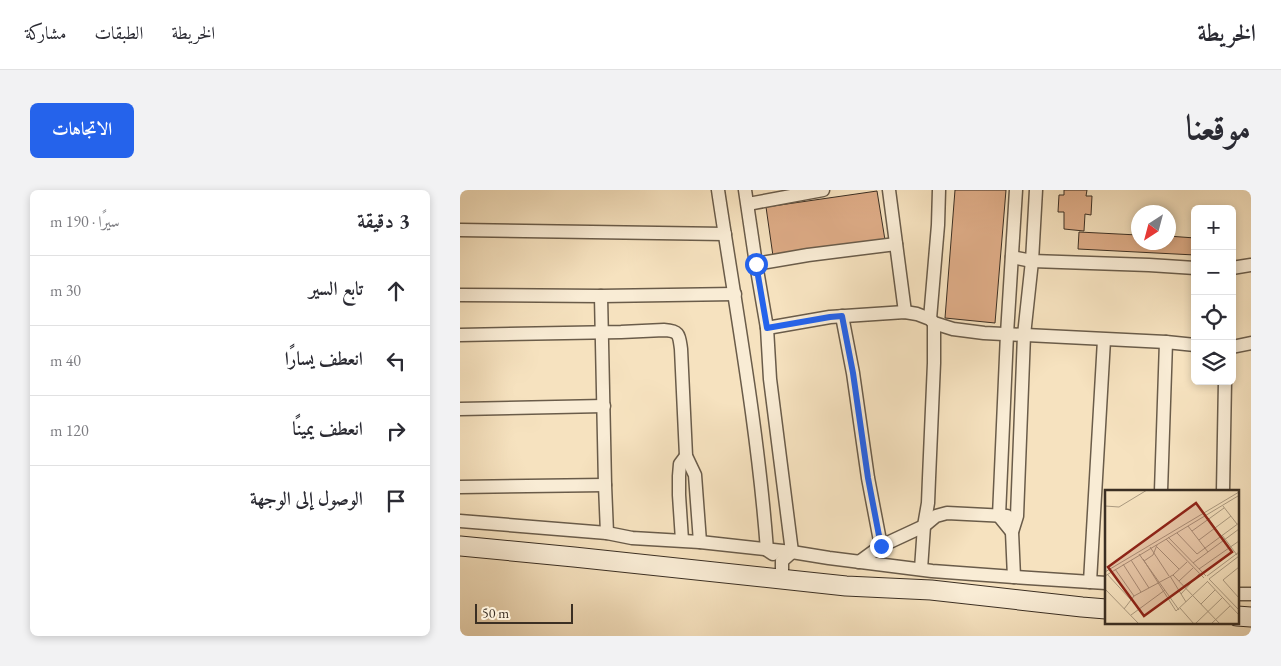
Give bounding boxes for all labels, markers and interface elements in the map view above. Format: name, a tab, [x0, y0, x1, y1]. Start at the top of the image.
text: الخريطة	[1198, 17, 1256, 48]
text: مشاركة	[25, 21, 66, 44]
text: الطبقات	[94, 21, 143, 44]
text: الخريطة	[171, 21, 215, 44]
button: الاتجاهات	[30, 103, 134, 158]
text: موقعنا	[1186, 104, 1251, 149]
north arrow	[1131, 205, 1176, 250]
map controls	[1191, 205, 1236, 385]
button: +	[1191, 205, 1236, 250]
text: 3 دقيقة	[357, 207, 410, 234]
text: سيرًا · 190 m	[50, 211, 120, 232]
button: −	[1191, 250, 1236, 295]
route start	[745, 253, 768, 276]
text: تابع السير	[309, 276, 363, 301]
icon: ahead	[382, 277, 410, 305]
text: 30 m	[50, 280, 81, 301]
button: locate	[1191, 295, 1236, 340]
button: layers	[1191, 340, 1236, 385]
text: انعطف يسارًا	[285, 346, 363, 371]
icon: left	[382, 347, 410, 375]
text: 40 m	[50, 350, 81, 371]
text: انعطف يمينًا	[292, 416, 363, 441]
icon: right	[382, 417, 410, 445]
text: 120 m	[50, 420, 89, 441]
text: الوصول إلى الوجهة	[250, 486, 363, 511]
icon: arrive	[382, 487, 410, 515]
inset map	[1105, 490, 1238, 623]
route end	[870, 535, 893, 558]
scale bar	[475, 601, 572, 624]
text: 50 m	[482, 604, 509, 622]

